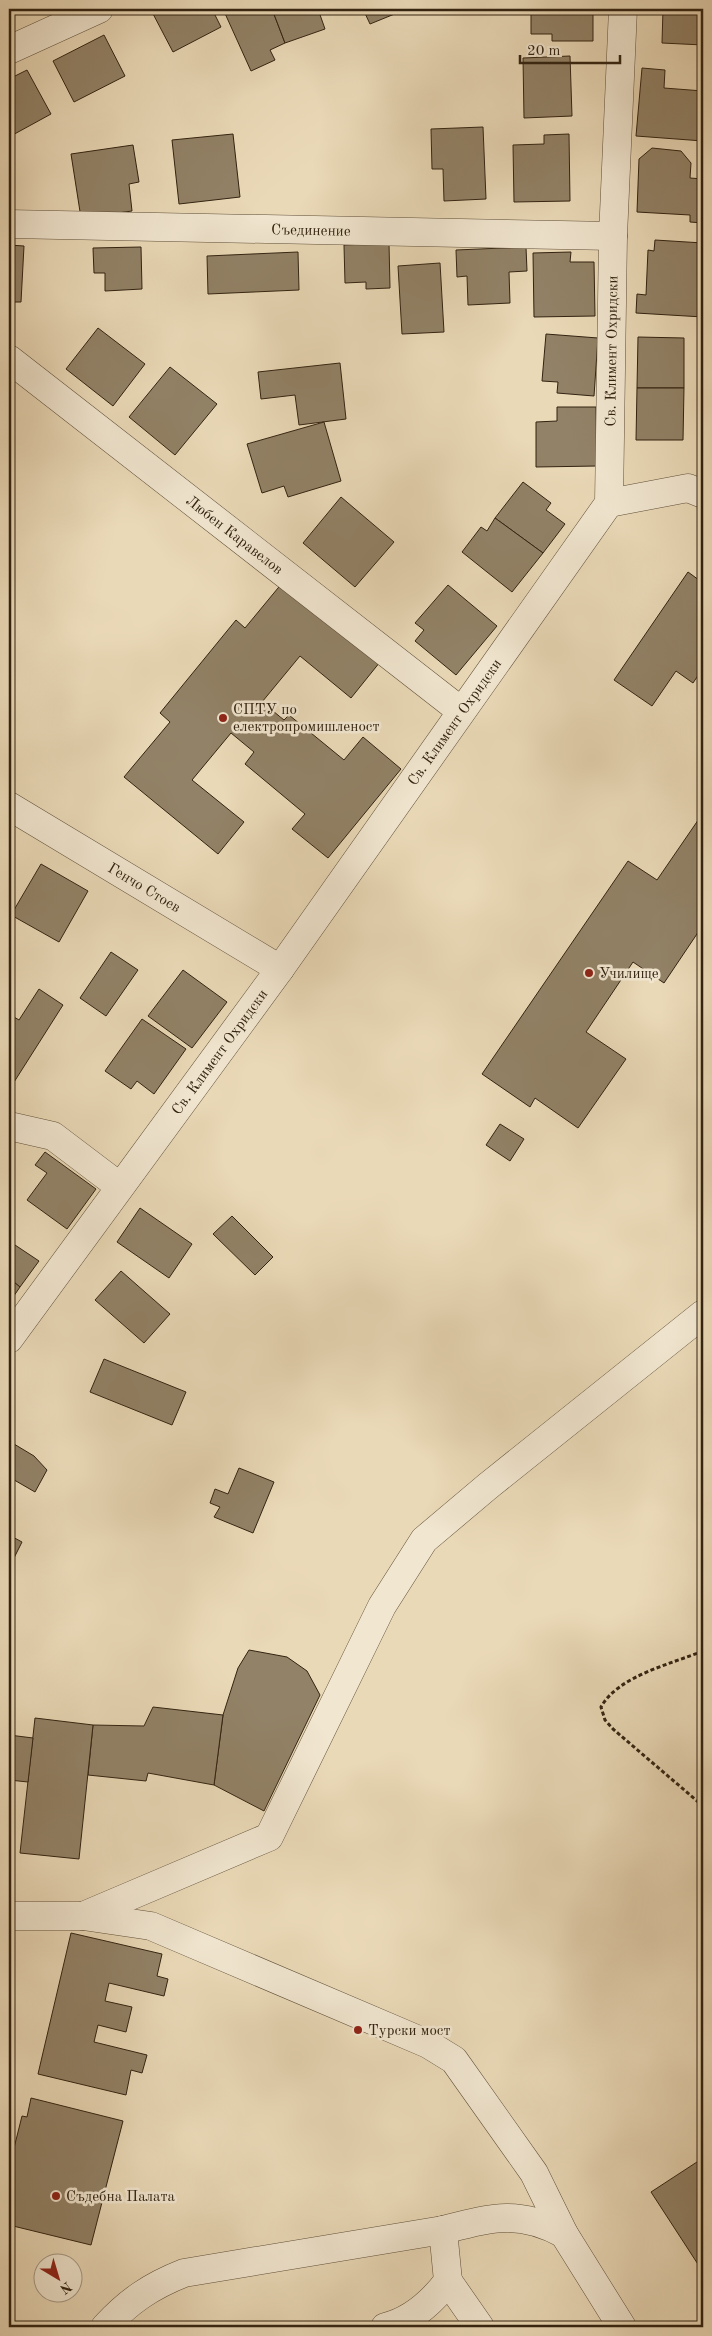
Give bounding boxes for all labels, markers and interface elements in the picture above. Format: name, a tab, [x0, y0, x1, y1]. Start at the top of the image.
scale bar	[520, 32, 620, 64]
text: 20 m	[527, 44, 561, 59]
street label: Съединение	[271, 223, 351, 240]
street label: Св. Климент Охридски	[604, 275, 621, 427]
street label: Любен Каравелов	[182, 494, 285, 578]
street label: Св. Климент Охридски	[406, 657, 505, 789]
place label: СПТУ по електропромишленост	[233, 703, 380, 735]
marker: СПТУ по електропромишленост	[217, 712, 229, 724]
street label: Генчо Стоев	[105, 861, 182, 916]
marker: Училище	[583, 967, 595, 979]
place label: Училище	[599, 967, 659, 982]
street label: Св. Климент Охридски	[170, 987, 271, 1118]
marker: Турски мост	[352, 2024, 364, 2036]
place label: Турски мост	[368, 2024, 450, 2039]
marker: Съдебна Палата	[50, 2190, 62, 2202]
place label: Съдебна Палата	[66, 2190, 176, 2205]
north arrow	[32, 2254, 82, 2304]
text: N	[57, 2279, 74, 2296]

